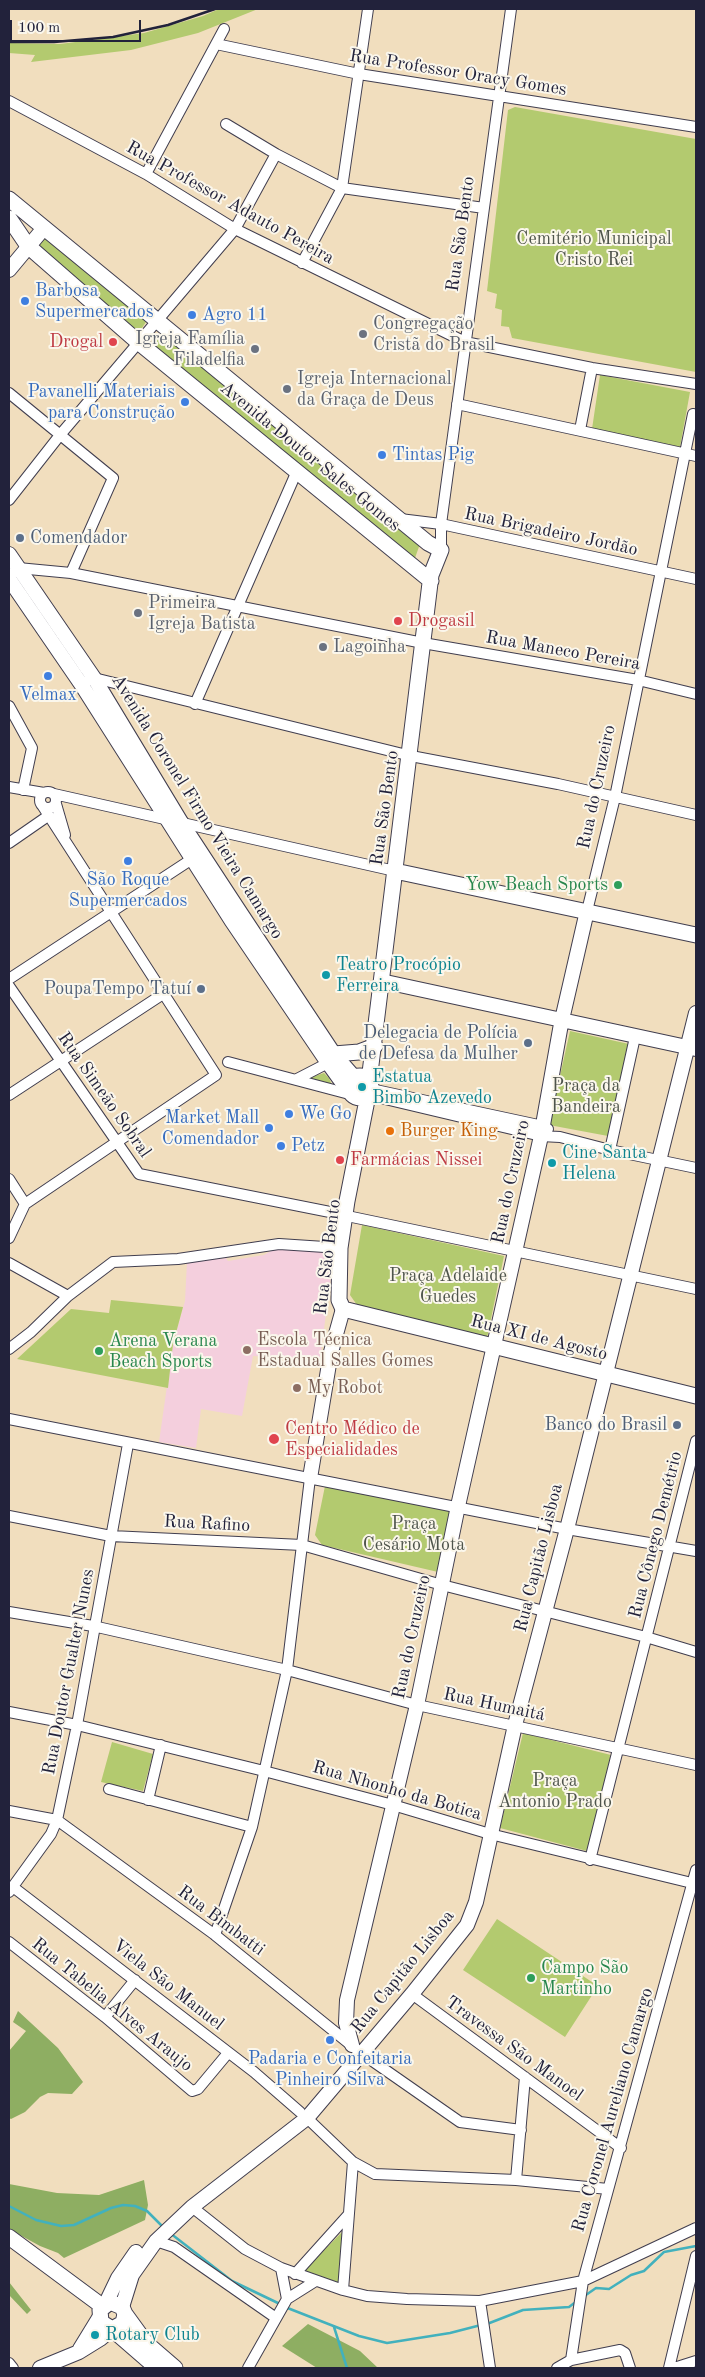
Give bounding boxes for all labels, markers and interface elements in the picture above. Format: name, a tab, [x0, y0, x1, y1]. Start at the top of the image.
scale bar	[12, 10, 144, 42]
text: 100 m	[18, 21, 60, 36]
street label: Rua Professor Oracy Gomes	[348, 45, 568, 101]
street label: Rua Professor Adauto Pereira	[122, 137, 338, 269]
street label: Rua São Bento	[442, 175, 480, 293]
park label: Cemitério Municipal Cristo Rei	[516, 228, 672, 270]
place label: Barbosa Supermercados	[35, 280, 154, 322]
marker: Barbosa Supermercados	[19, 295, 31, 307]
place label: Agro 11	[202, 304, 268, 326]
marker: Agro 11	[186, 309, 198, 321]
place label: Congregação Cristã do Brasil	[373, 313, 495, 356]
place label: Igreja Família Filadelfia	[135, 328, 245, 370]
marker: Congregação Cristã do Brasil	[357, 328, 369, 340]
place label: Drogal	[49, 331, 103, 353]
marker: Drogal	[107, 336, 119, 348]
marker: Igreja Família Filadelfia	[249, 343, 261, 355]
place label: Igreja Internacional da Graça de Deus	[297, 368, 452, 410]
street label: Avenida Doutor Sales Gomes	[215, 377, 405, 537]
place label: Pavanelli Materiais para Construção	[27, 381, 175, 424]
marker: Igreja Internacional da Graça de Deus	[281, 383, 293, 395]
marker: Pavanelli Materiais para Construção	[179, 396, 191, 408]
place label: Tintas Pig	[392, 444, 474, 466]
marker: Tintas Pig	[376, 449, 388, 461]
street label: Rua Brigadeiro Jordão	[462, 503, 640, 561]
place label: Comendador	[30, 527, 127, 549]
marker: Comendador	[14, 532, 26, 544]
place label: Primeira Igreja Batista	[148, 592, 256, 634]
marker: Primeira Igreja Batista	[132, 607, 144, 619]
place label: Drogasil	[408, 610, 474, 632]
marker: Drogasil	[392, 615, 404, 627]
street label: Rua Maneco Pereira	[484, 627, 642, 675]
place label: Lagoinha	[333, 636, 406, 658]
marker: Lagoinha	[317, 641, 329, 653]
marker: Velmax	[42, 670, 54, 682]
street label: Avenida Coronel Firmo Vieira Camargo	[106, 671, 288, 943]
place label: Velmax	[19, 684, 77, 706]
street label: Rua do Cruzeiro	[573, 723, 621, 851]
street label: Rua São Bento	[366, 749, 404, 867]
marker: São Roque Supermercados	[122, 855, 134, 867]
place label: São Roque Supermercados	[69, 869, 187, 912]
place label: Yow Beach Sports	[465, 874, 608, 896]
marker: Yow Beach Sports	[612, 879, 624, 891]
place label: Teatro Procópio Ferreira	[336, 954, 461, 996]
marker: Teatro Procópio Ferreira	[320, 969, 332, 981]
place label: PoupaTempo Tatuí	[44, 978, 191, 1000]
marker: PoupaTempo Tatuí	[195, 983, 207, 995]
place label: Delegacia de Polícia de Defesa da Mulher	[359, 1022, 518, 1064]
street label: Rua Simeão Sobral	[53, 1028, 155, 1162]
marker: Delegacia de Polícia de Defesa da Mulher	[522, 1037, 534, 1049]
place label: Estatua Bimbo Azevedo	[372, 1066, 492, 1108]
park label: Praça da Bandeira	[551, 1075, 621, 1118]
marker: Estatua Bimbo Azevedo	[356, 1081, 368, 1093]
place label: We Go	[299, 1103, 352, 1125]
place label: Market Mall Comendador	[162, 1107, 259, 1150]
marker: We Go	[283, 1108, 295, 1120]
street label: Rua do Cruzeiro	[487, 1118, 535, 1246]
place label: Burger King	[400, 1120, 498, 1142]
marker: Market Mall Comendador	[263, 1122, 275, 1134]
marker: Burger King	[384, 1125, 396, 1137]
place label: Petz	[291, 1135, 325, 1157]
marker: Petz	[275, 1140, 287, 1152]
place label: Cine Santa Helena	[562, 1142, 647, 1184]
place label: Farmácias Nissei	[350, 1149, 482, 1171]
marker: Farmácias Nissei	[334, 1154, 346, 1166]
marker: Cine Santa Helena	[546, 1157, 558, 1169]
street label: Rua São Bento	[310, 1198, 346, 1316]
park label: Praça Adelaide Guedes	[389, 1265, 507, 1308]
street label: Rua XI de Agosto	[468, 1311, 610, 1365]
place label: Escola Técnica Estadual Salles Gomes	[257, 1329, 433, 1372]
place label: Arena Verana Beach Sports	[109, 1330, 217, 1372]
marker: Escola Técnica Estadual Salles Gomes	[241, 1344, 253, 1356]
marker: Arena Verana Beach Sports	[93, 1345, 105, 1357]
place label: My Robot	[307, 1377, 383, 1399]
marker: My Robot	[291, 1382, 303, 1394]
place label: Banco do Brasil	[545, 1414, 667, 1436]
place label: Centro Médico de Especialidades	[285, 1418, 420, 1460]
marker: Banco do Brasil	[671, 1419, 683, 1431]
marker: Centro Médico de Especialidades	[267, 1432, 281, 1446]
street label: Rua Cônego Demétrio	[625, 1449, 687, 1621]
street label: Rua Capitão Lisboa	[510, 1481, 568, 1635]
street label: Rua Rafino	[163, 1511, 251, 1537]
park label: Praça Cesário Mota	[363, 1513, 465, 1556]
street label: Rua Doutor Gualter Nunes	[38, 1567, 100, 1777]
street label: Rua do Cruzeiro	[388, 1573, 436, 1701]
street label: Rua Humaitá	[441, 1684, 547, 1726]
street label: Rua Nhonho da Botica	[310, 1756, 484, 1826]
park label: Praça Antonio Prado	[498, 1770, 612, 1812]
street label: Rua Bimbatti	[173, 1881, 269, 1961]
street label: Rua Capitão Lisboa	[347, 1906, 459, 2038]
street label: Rua Tabelia Alves Araujo	[27, 1933, 197, 2077]
street label: Viela São Manuel	[108, 1935, 228, 2035]
place label: Campo São Martinho	[541, 1957, 629, 2000]
marker: Campo São Martinho	[525, 1972, 537, 1984]
street label: Rua Coronel Aureliano Camargo	[568, 1985, 658, 2235]
street label: Travessa São Manoel	[441, 1992, 587, 2106]
marker: Padaria e Confeitaria Pinheiro Silva	[324, 2034, 336, 2046]
place label: Padaria e Confeitaria Pinheiro Silva	[248, 2048, 412, 2090]
place label: Rotary Club	[105, 2324, 200, 2346]
marker: Rotary Club	[89, 2329, 101, 2341]

